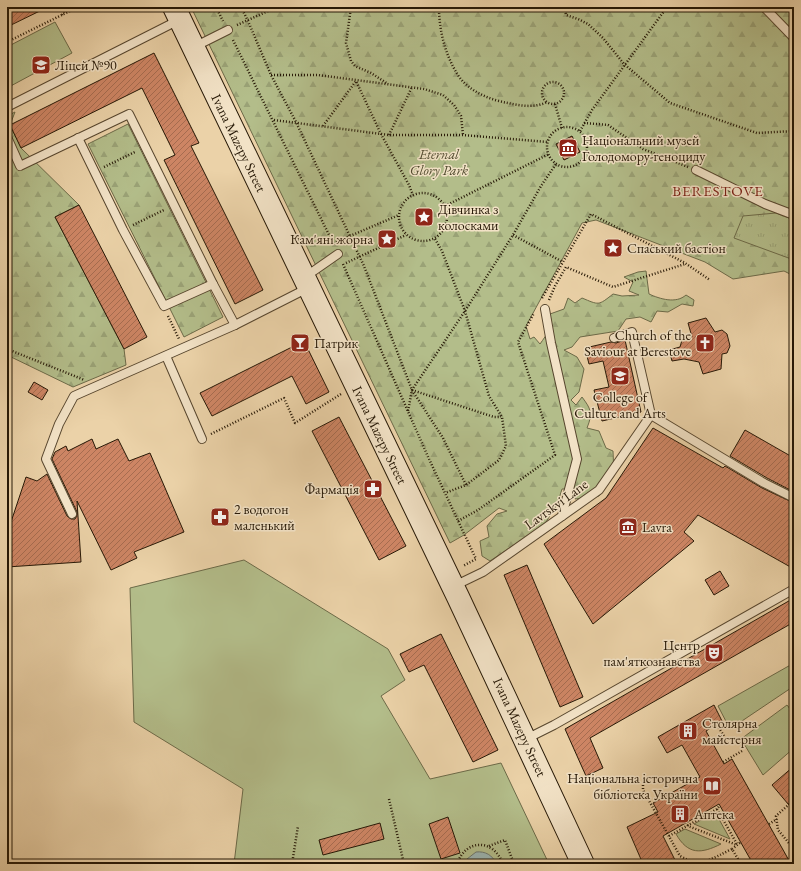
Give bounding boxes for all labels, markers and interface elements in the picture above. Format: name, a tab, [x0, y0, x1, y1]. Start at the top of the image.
school or university icon: Ліцей №90	[30, 54, 52, 76]
place label: Ліцей №90	[55, 56, 117, 74]
street label: Ivana Mazepy Street	[207, 91, 271, 196]
place label: Національний музей Голодомору-геноциду	[582, 131, 706, 165]
museum icon: Національний музей Голодомору-геноциду	[557, 137, 579, 159]
park label: Eternal Glory Park	[410, 145, 469, 179]
district label: BERESTOVE	[672, 181, 764, 200]
place label: Дівчинка з колосками	[438, 200, 499, 234]
place icon: Дівчинка з колосками	[413, 206, 435, 228]
place icon: Кам'яні жорна	[376, 228, 398, 250]
place label: Кам'яні жорна	[290, 230, 373, 248]
place icon: Спаський бастіон	[602, 237, 624, 259]
place label: Спаський бастіон	[627, 239, 726, 257]
place label: Church of the Saviour at Berestove	[584, 326, 692, 360]
bar icon: Патрик	[289, 332, 311, 354]
church icon: Church of the Saviour at Berestove	[694, 332, 716, 354]
place label: Патрик	[314, 334, 359, 352]
school or university icon: College of Culture and Arts	[609, 365, 631, 387]
street label: Ivana Mazepy Street	[348, 383, 412, 488]
place label: College of Culture and Arts	[574, 388, 666, 422]
street label: Lavrskyi Lane	[521, 475, 592, 533]
pharmacy icon: Фармація	[362, 478, 384, 500]
place label: Фармація	[304, 480, 359, 498]
place label: 2 водогон маленький	[234, 500, 295, 534]
pharmacy icon: 2 водогон маленький	[209, 506, 231, 528]
museum icon: Lavra	[617, 516, 639, 538]
place label: Lavra	[642, 518, 672, 536]
place label: Центр пам'яткознавства	[604, 636, 700, 670]
theatre icon: Центр пам'яткознавства	[703, 642, 725, 664]
street label: Ivana Mazepy Street	[489, 675, 551, 780]
place label: Столярна майстерня	[702, 714, 761, 748]
building icon: Столярна майстерня	[677, 720, 699, 742]
place label: Національна історична бібліотека України	[567, 769, 699, 803]
library icon: Національна історична бібліотека України	[701, 775, 723, 797]
building icon: Аптека	[669, 803, 691, 825]
place label: Аптека	[693, 805, 734, 823]

